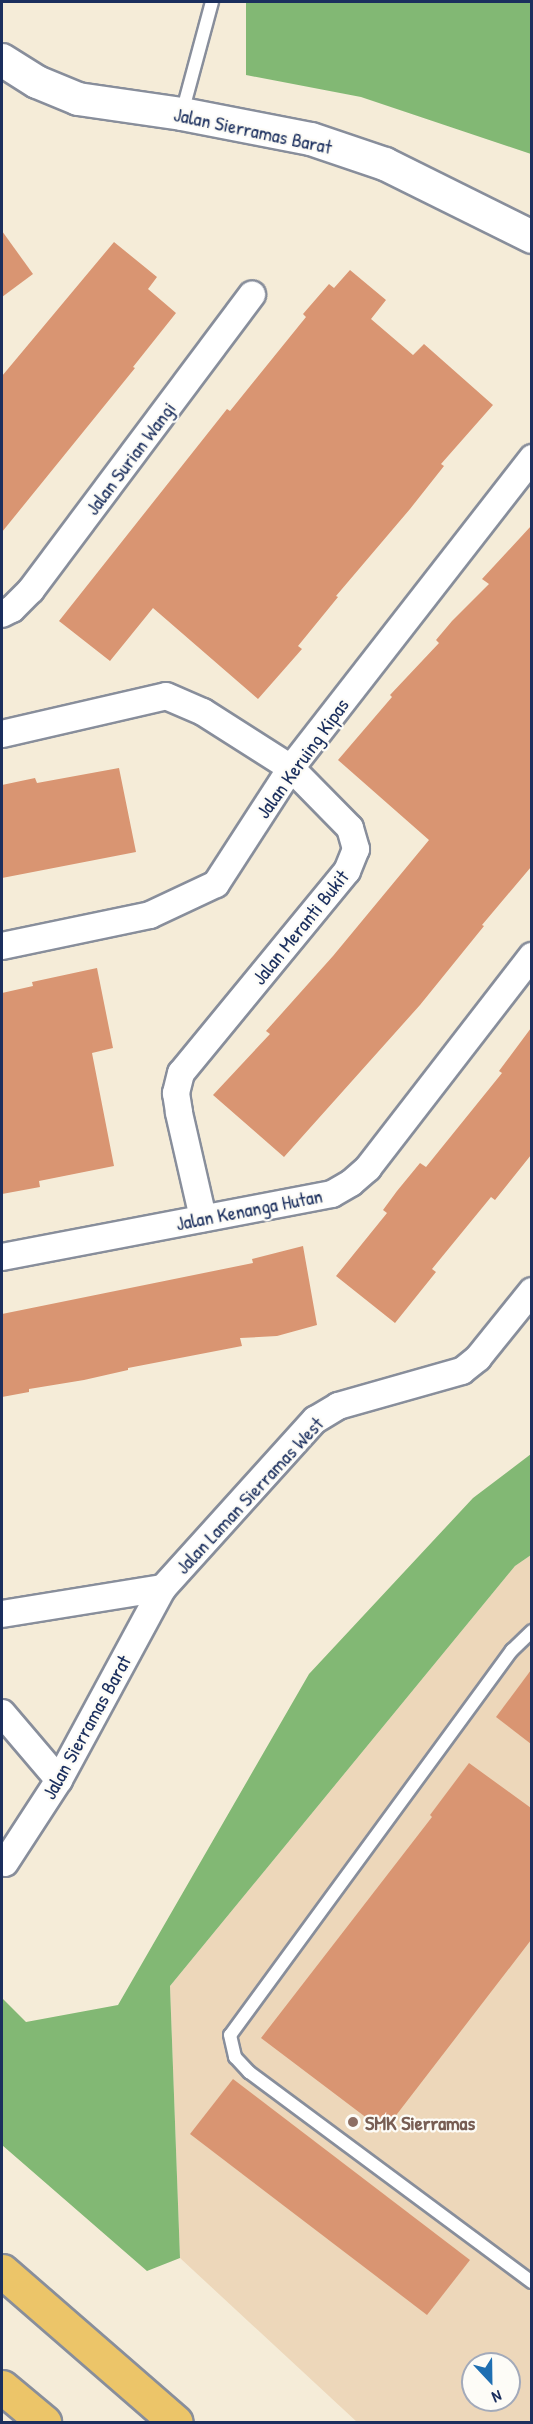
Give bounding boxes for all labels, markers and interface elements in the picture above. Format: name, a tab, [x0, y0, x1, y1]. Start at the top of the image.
street label: Jalan Sierramas Barat	[172, 102, 334, 158]
street label: Jalan Surian Wangi	[80, 397, 180, 519]
street label: Jalan Keruing Kipas	[250, 693, 354, 823]
street label: Jalan Meranti Bukit	[247, 865, 353, 989]
street label: Jalan Kenanga Hutan	[174, 1183, 324, 1235]
street label: Jalan Laman Sierramas West	[170, 1412, 328, 1578]
street label: Jalan Sierramas Barat	[36, 1651, 136, 1803]
place label: SMK Sierramas	[365, 2110, 475, 2134]
marker: SMK Sierramas	[346, 2115, 360, 2129]
north arrow	[461, 2352, 521, 2412]
text: N	[489, 2385, 505, 2409]

